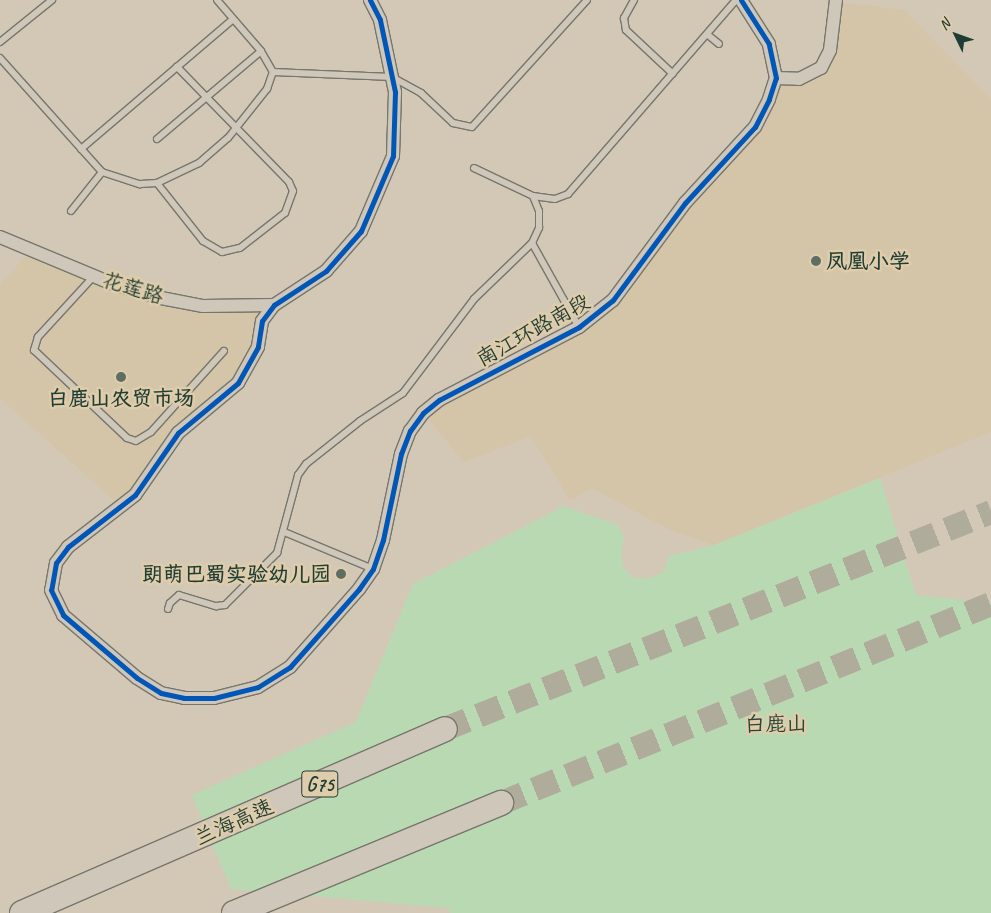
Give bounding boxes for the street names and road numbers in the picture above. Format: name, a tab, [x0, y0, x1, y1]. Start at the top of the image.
street label: 花莲路	[99, 267, 167, 309]
street label: 南江环路南段	[472, 288, 594, 372]
road number: G75	[301, 766, 339, 802]
street label: 兰海高速	[191, 793, 277, 851]

